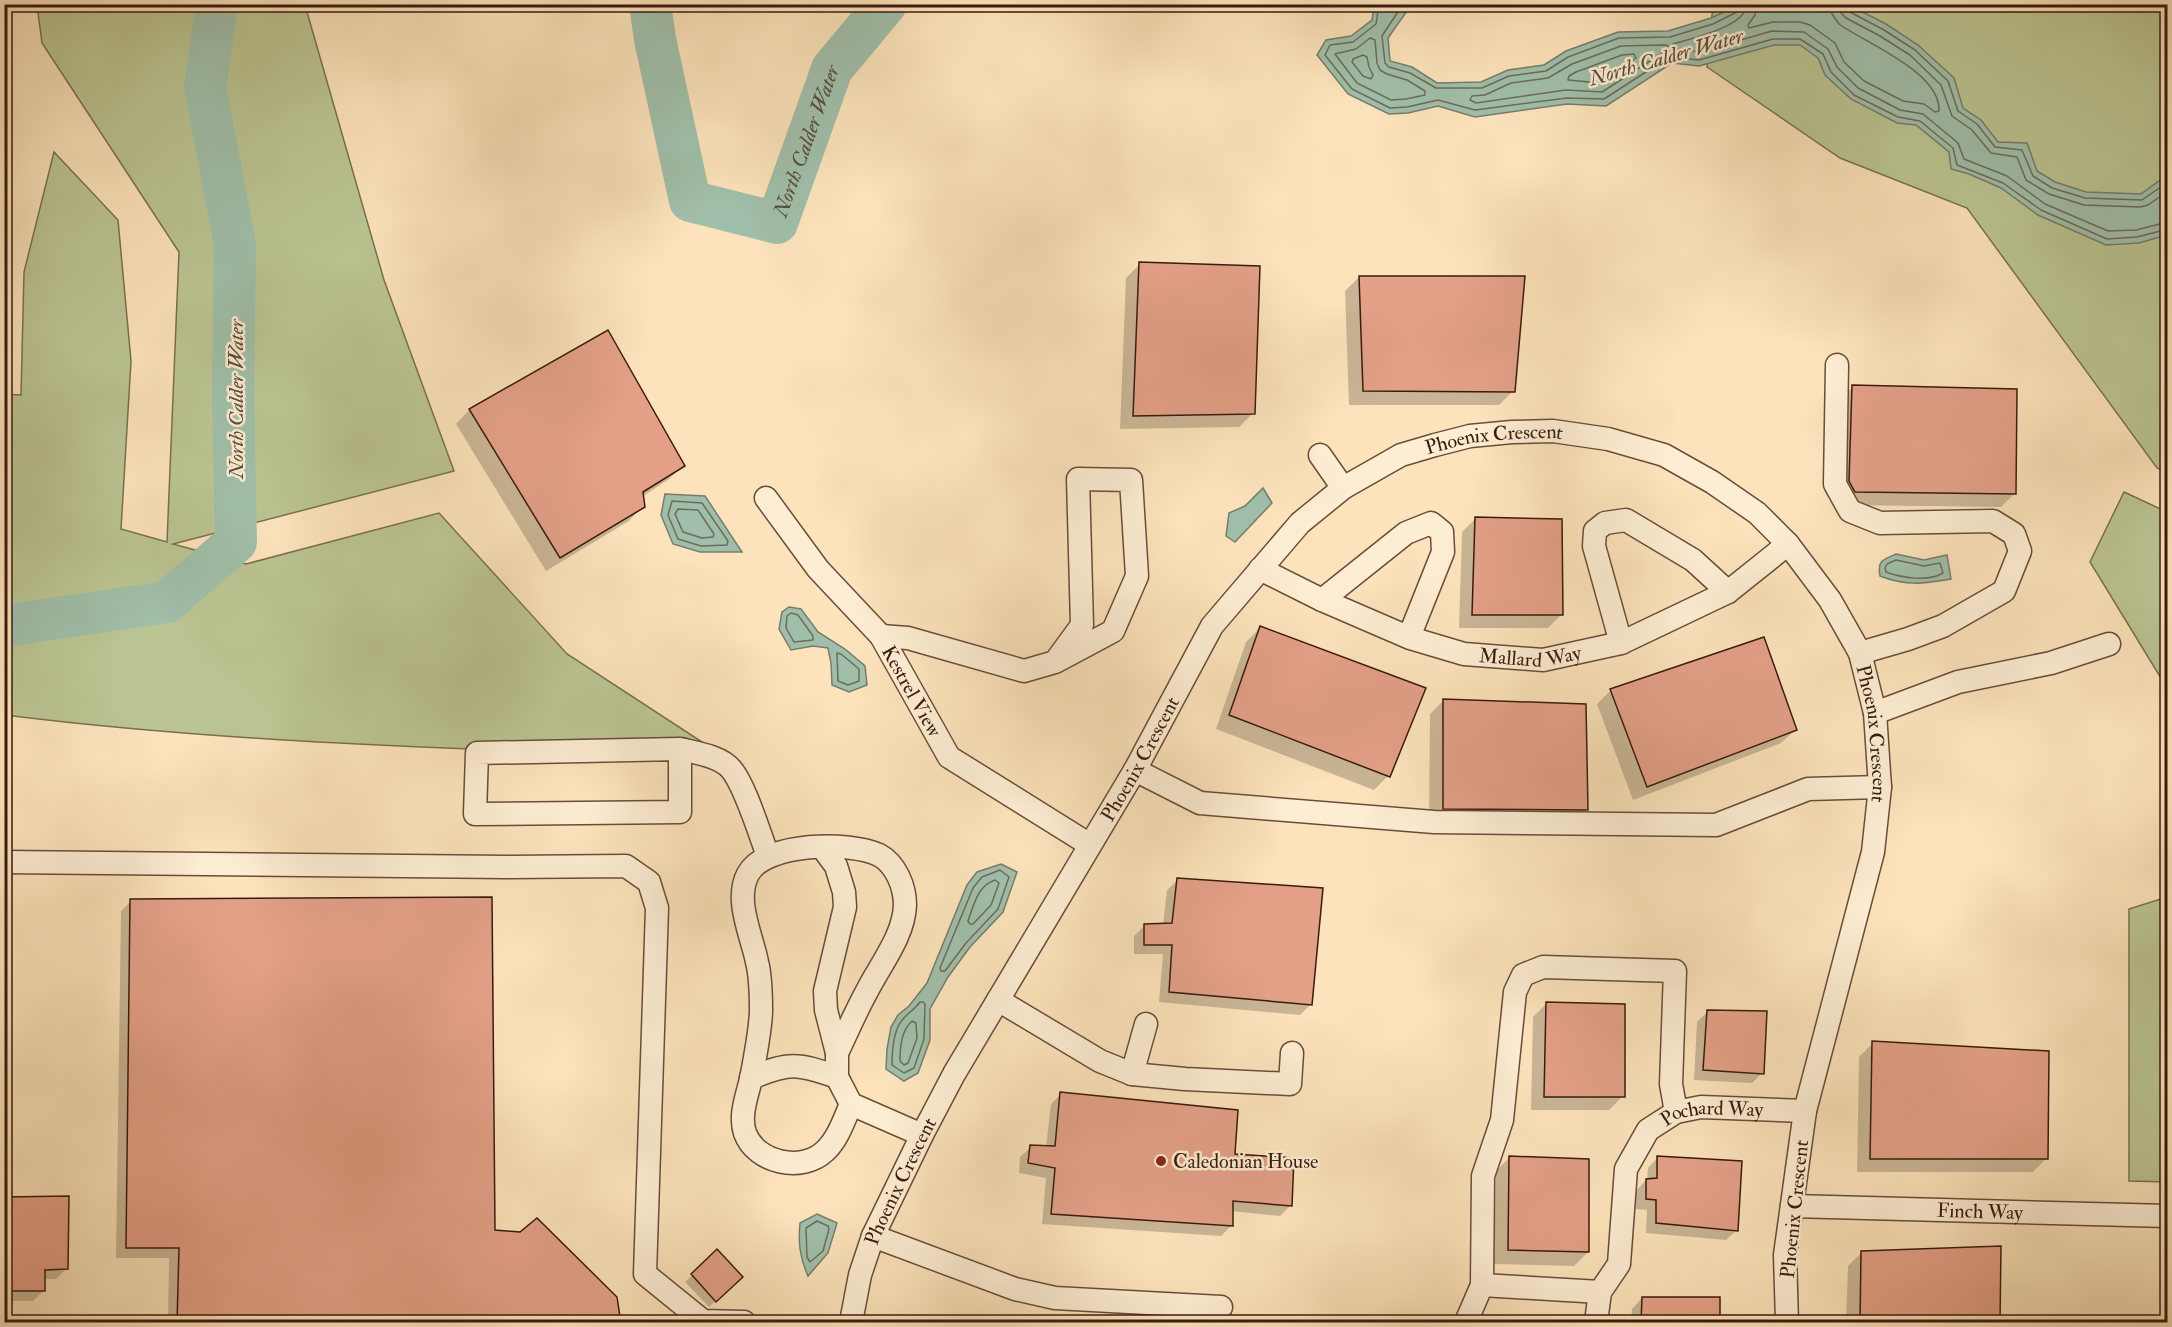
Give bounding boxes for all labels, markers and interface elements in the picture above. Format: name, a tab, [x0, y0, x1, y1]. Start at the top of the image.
water label: North Calder Water	[1585, 22, 1747, 93]
water label: North Calder Water	[767, 60, 847, 222]
water label: North Calder Water	[223, 318, 250, 480]
street label: Phoenix Crescent	[1422, 419, 1565, 460]
street label: Mallard Way	[1478, 640, 1585, 673]
street label: Kestrel View	[876, 641, 947, 742]
street label: Phoenix Crescent	[1850, 662, 1892, 804]
street label: Phoenix Crescent	[1095, 692, 1185, 826]
street label: Pochard Way	[1656, 1095, 1765, 1132]
street label: Phoenix Crescent	[859, 1113, 942, 1248]
street label: Phoenix Crescent	[1775, 1138, 1814, 1280]
place label: Caledonian House	[1173, 1149, 1318, 1174]
marker: Caledonian House	[1154, 1154, 1168, 1168]
street label: Finch Way	[1936, 1198, 2025, 1225]

